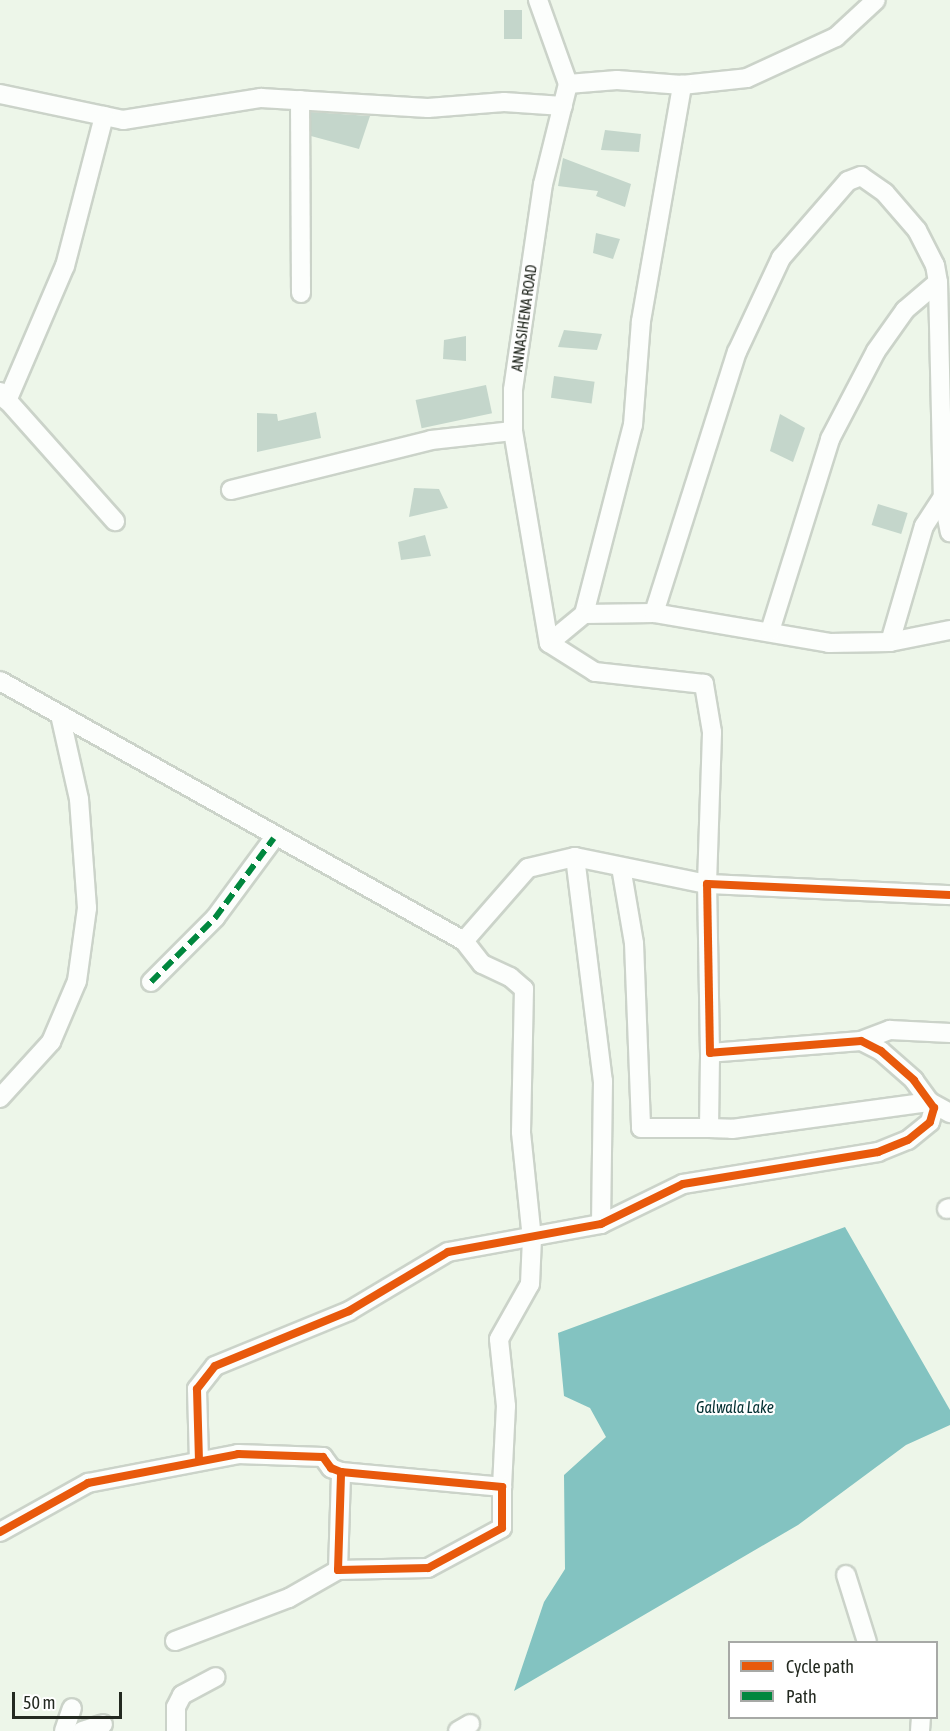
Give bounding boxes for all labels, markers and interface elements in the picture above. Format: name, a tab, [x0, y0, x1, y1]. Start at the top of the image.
street label: ANNASIHENA ROAD	[508, 263, 540, 373]
water label: Galwala Lake	[696, 1397, 774, 1417]
legend	[728, 1641, 938, 1719]
text: Cycle path	[786, 1656, 854, 1677]
scale bar	[15, 1680, 124, 1718]
text: Path	[786, 1686, 817, 1707]
text: 50 m	[23, 1692, 55, 1713]

